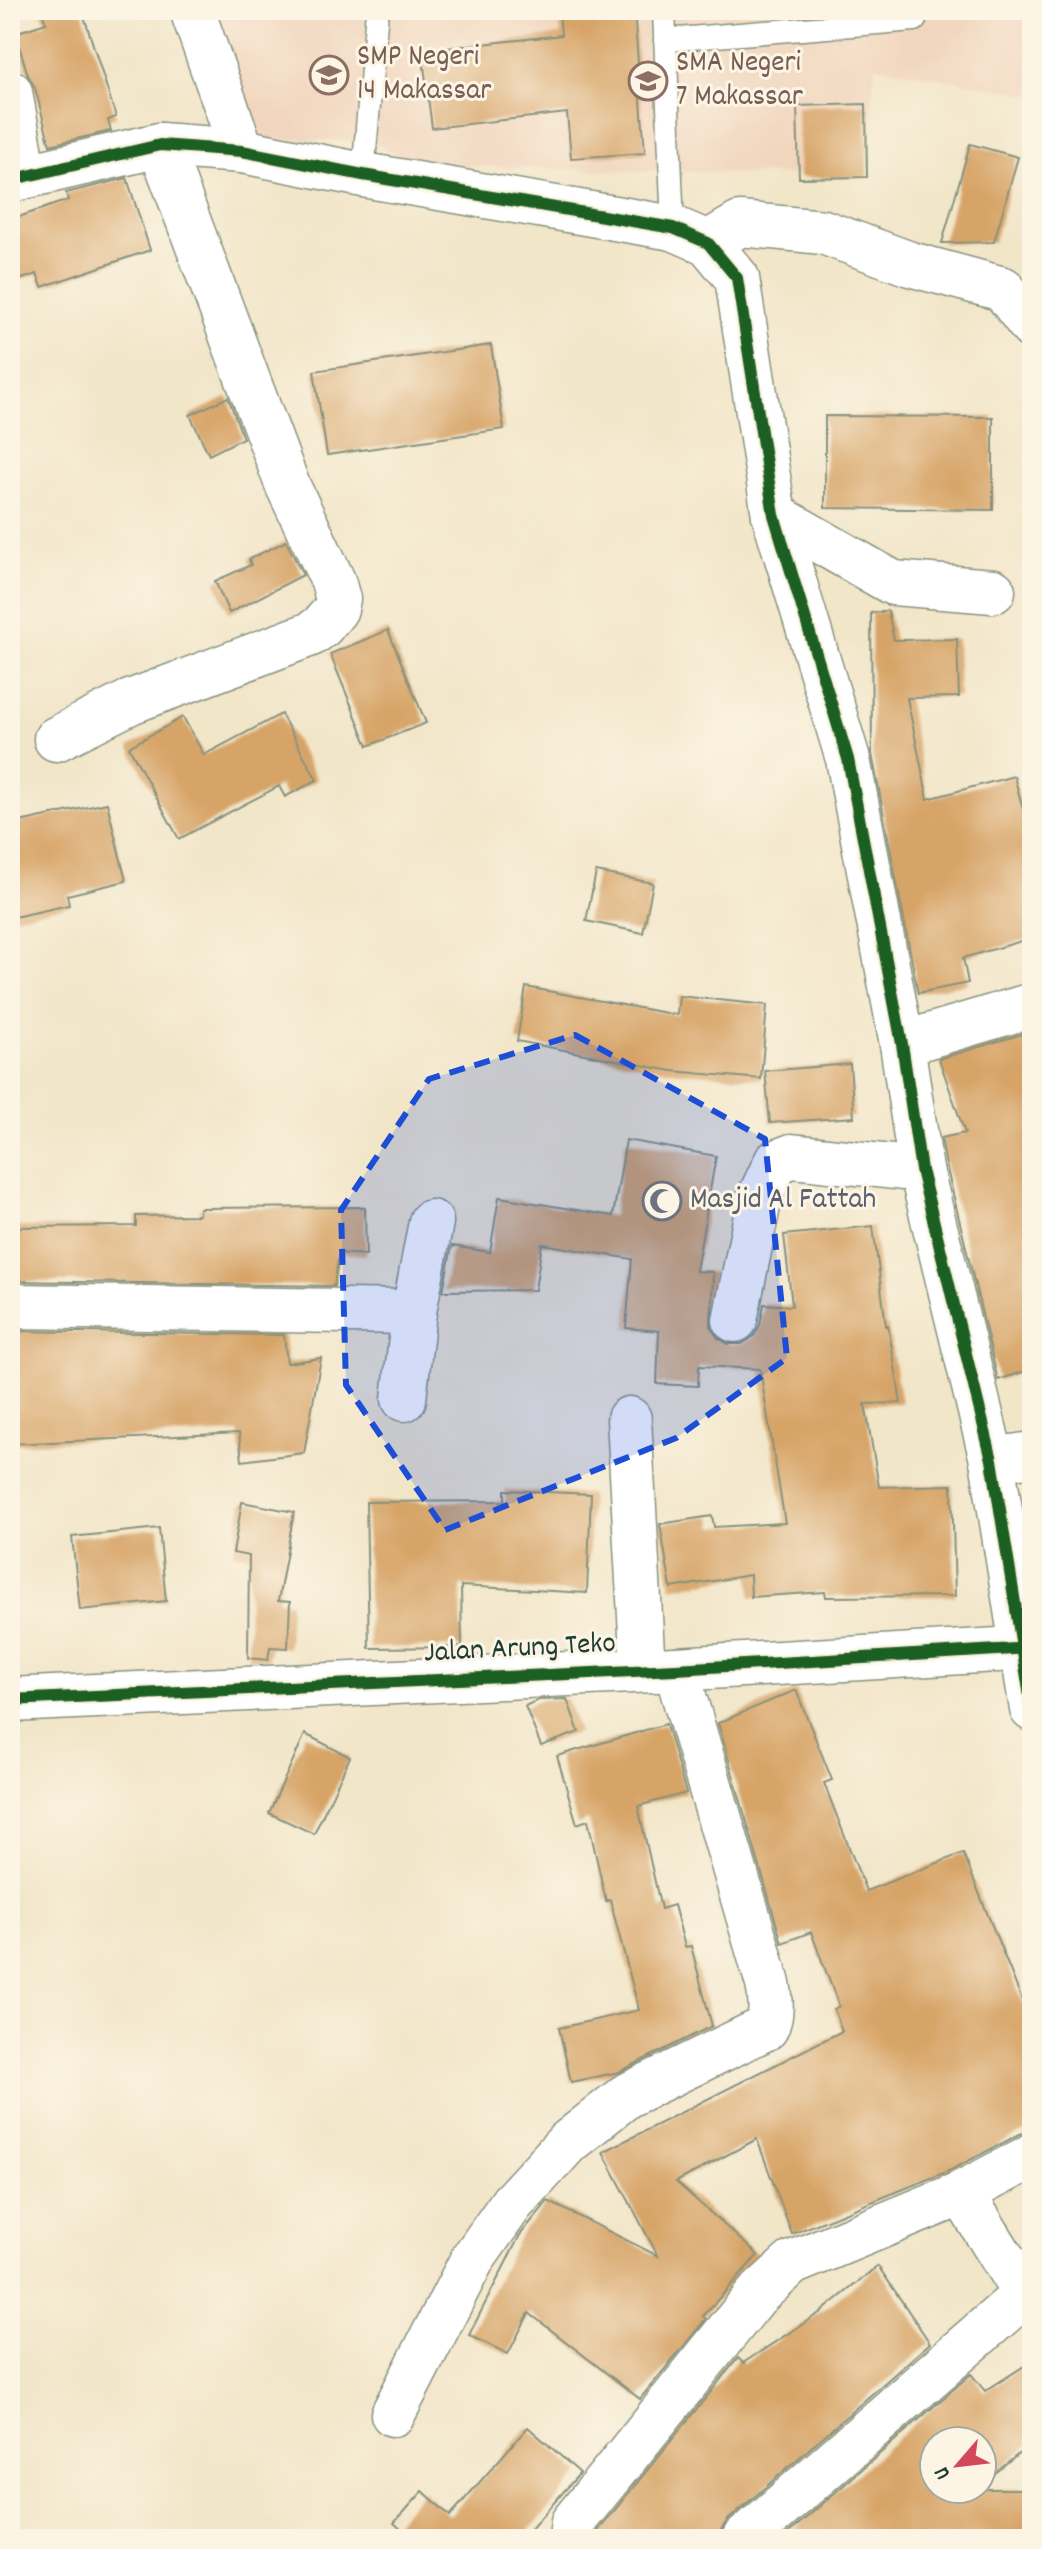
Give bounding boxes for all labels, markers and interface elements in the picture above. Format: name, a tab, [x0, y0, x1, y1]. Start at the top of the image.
place label: SMP Negeri 14 Makassar	[357, 37, 491, 114]
place label: SMA Negeri 7 Makassar	[676, 43, 803, 120]
school or university icon: SMP Negeri 14 Makassar	[308, 54, 350, 96]
school or university icon: SMA Negeri 7 Makassar	[627, 60, 669, 102]
mosque icon: Masjid Al Fattah	[641, 1180, 683, 1222]
place label: Masjid Al Fattah	[690, 1180, 876, 1223]
street label: Jalan Arung Teko	[423, 1624, 617, 1676]
north arrow	[918, 2425, 998, 2505]
text: U	[927, 2461, 960, 2485]

